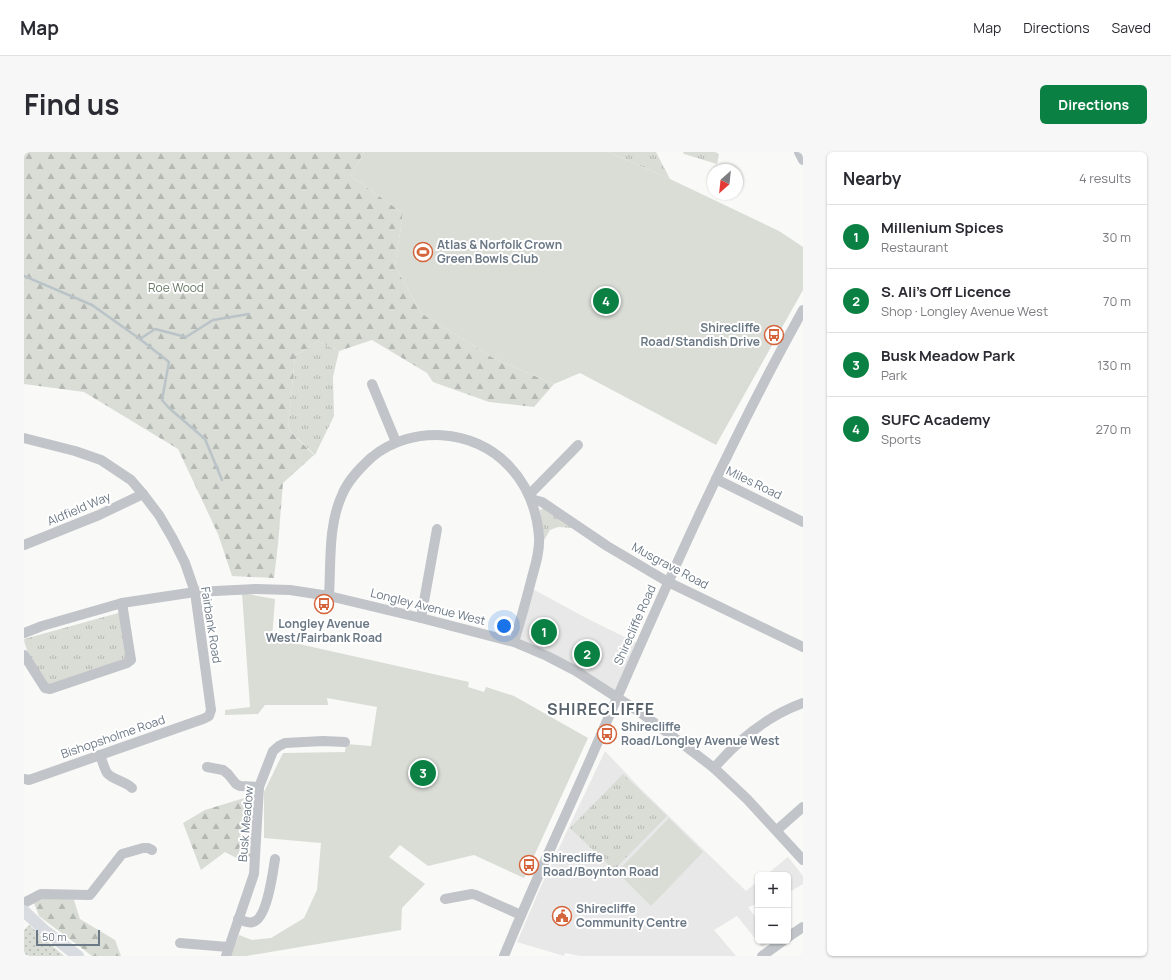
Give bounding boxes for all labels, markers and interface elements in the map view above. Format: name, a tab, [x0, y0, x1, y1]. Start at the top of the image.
text: Map	[20, 15, 59, 41]
text: Map	[973, 18, 1001, 37]
text: Directions	[1023, 18, 1090, 37]
text: Saved	[1112, 18, 1151, 37]
text: Find us	[24, 85, 119, 123]
button: Directions	[1040, 85, 1147, 124]
north arrow	[707, 164, 743, 200]
text: Nearby	[843, 167, 901, 190]
text: 4 results	[1079, 169, 1131, 187]
text: Millenium Spices	[881, 217, 1004, 238]
text: 1	[853, 228, 859, 246]
text: 30 m	[1102, 228, 1131, 246]
place label: Atlas & Norfolk Crown Green Bowls Club	[437, 236, 562, 267]
text: Restaurant	[881, 238, 948, 256]
sports icon: Atlas & Norfolk Crown Green Bowls Club	[412, 241, 434, 263]
park label: Roe Wood	[148, 279, 204, 296]
text: S. Ali's Off Licence	[881, 281, 1011, 302]
pin: 4	[593, 286, 619, 316]
text: 2	[852, 292, 860, 310]
text: 70 m	[1103, 292, 1131, 310]
text: Shop · Longley Avenue West	[881, 302, 1048, 320]
place label: Shirecliffe Road/Standish Drive	[640, 319, 760, 350]
bus stop icon: Shirecliffe Road/Standish Drive	[763, 324, 785, 346]
text: Busk Meadow Park	[881, 345, 1015, 366]
text: 3	[852, 356, 860, 374]
text: 130 m	[1097, 356, 1131, 374]
text: Park	[881, 366, 907, 384]
text: SUFC Academy	[881, 409, 990, 430]
text: 4	[852, 420, 860, 438]
text: 270 m	[1096, 420, 1131, 438]
text: Sports	[881, 430, 921, 448]
street label: Miles Road	[724, 462, 785, 503]
street label: Aldfield Way	[44, 487, 114, 530]
street label: Musgrave Road	[629, 538, 712, 593]
street label: Shirecliffe Road	[609, 582, 660, 668]
street label: Longley Avenue West	[369, 584, 488, 629]
street label: Fairbank Road	[197, 585, 226, 664]
bus stop icon: Longley Avenue West/Fairbank Road	[313, 593, 335, 615]
place label: Longley Avenue West/Fairbank Road	[266, 615, 382, 646]
your location	[494, 616, 514, 636]
pin: 1	[531, 617, 557, 647]
pin: 2	[574, 639, 600, 669]
district label: SHIRECLIFFE	[547, 698, 655, 720]
street label: Bishopsholme Road	[59, 711, 167, 762]
place label: Shirecliffe Road/Longley Avenue West	[621, 718, 780, 749]
bus stop icon: Shirecliffe Road/Longley Avenue West	[596, 723, 618, 745]
pin: 3	[410, 758, 436, 788]
street label: Busk Meadow	[234, 785, 257, 863]
place label: Shirecliffe Road/Boynton Road	[543, 849, 659, 880]
bus stop icon: Shirecliffe Road/Boynton Road	[518, 854, 540, 876]
map controls	[755, 872, 791, 944]
button: +	[755, 872, 791, 908]
place label: Shirecliffe Community Centre	[576, 900, 687, 931]
public building icon: Shirecliffe Community Centre	[551, 905, 573, 927]
button: −	[755, 908, 791, 944]
scale bar	[36, 928, 100, 947]
text: 50 m	[42, 929, 67, 944]

